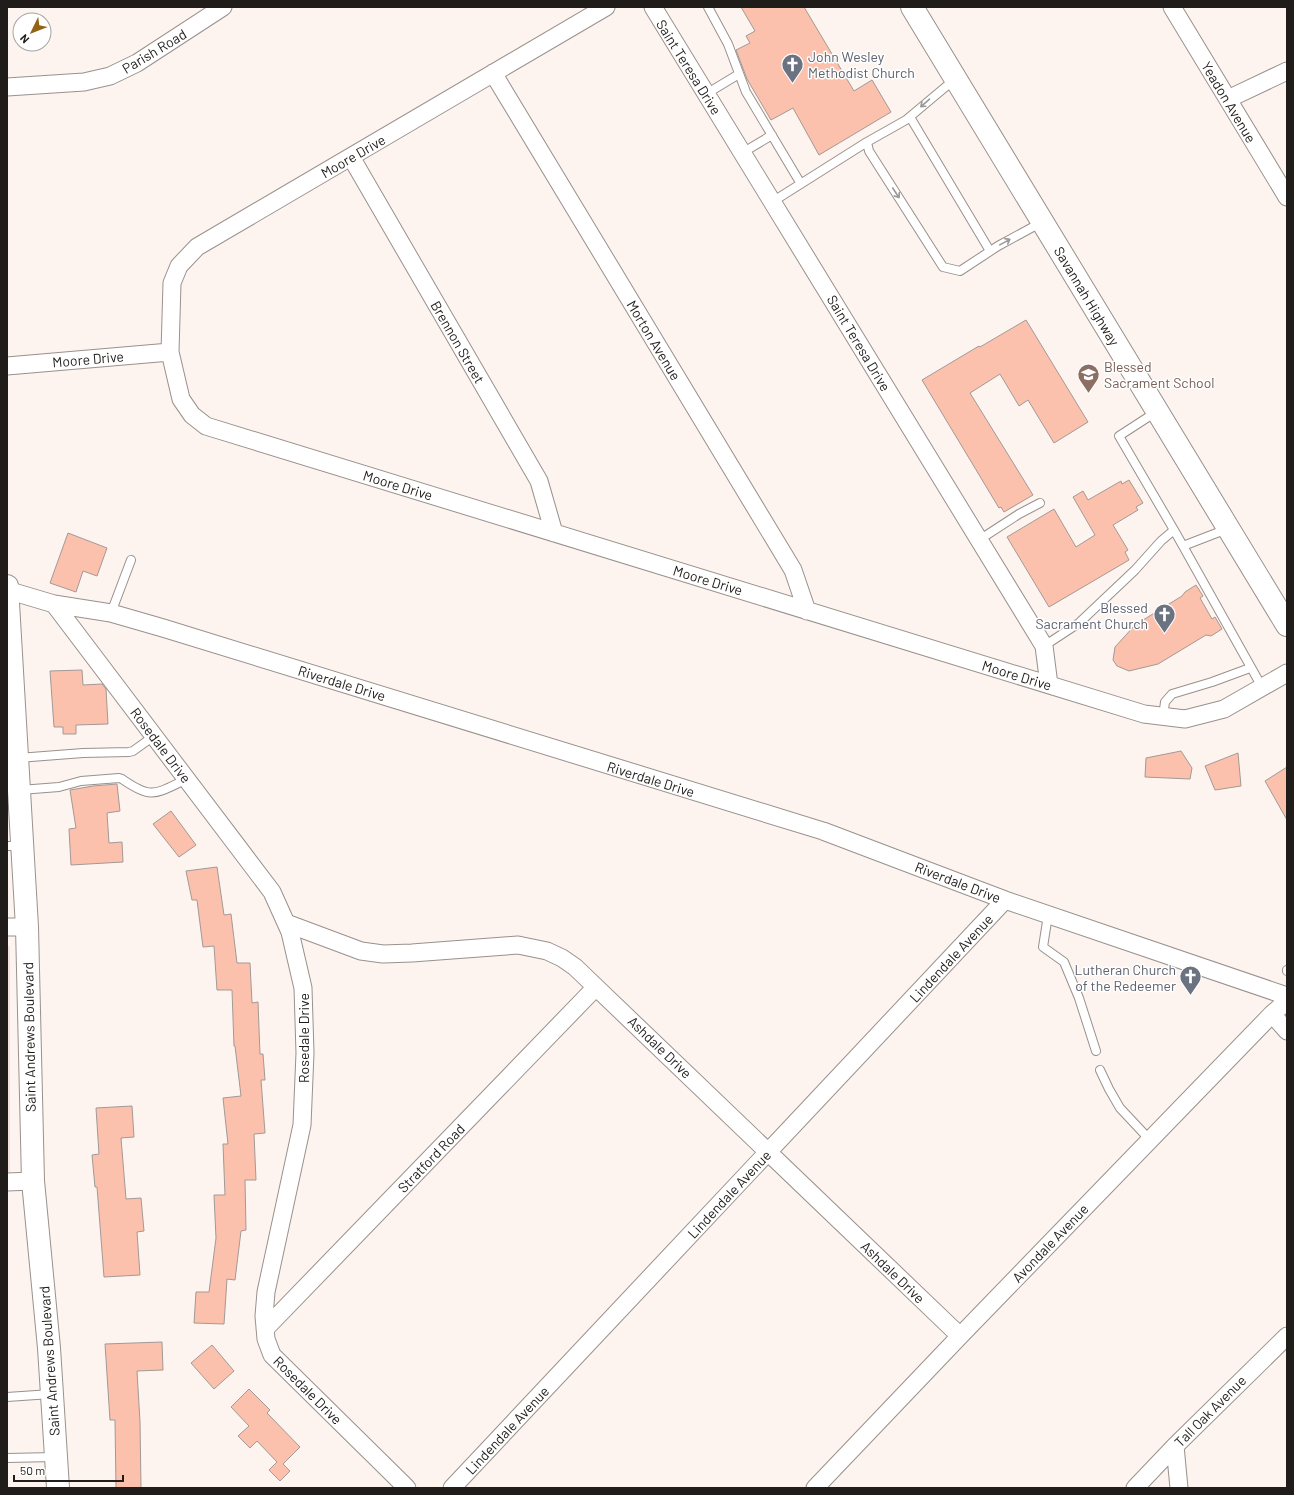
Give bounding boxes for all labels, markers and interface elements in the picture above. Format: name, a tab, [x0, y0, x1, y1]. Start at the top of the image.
north arrow	[12, 12, 52, 52]
street label: Saint Teresa Drive	[653, 16, 725, 118]
street label: Parish Road	[119, 25, 189, 77]
text: N	[17, 32, 32, 46]
place label: John Wesley Methodist Church	[808, 48, 915, 81]
church icon: John Wesley Methodist Church	[779, 51, 805, 84]
street label: Yeadon Avenue	[1198, 58, 1260, 146]
one-way arrow	[920, 99, 930, 108]
street label: Moore Drive	[318, 131, 388, 181]
one-way arrow	[892, 187, 900, 198]
one-way arrow	[999, 238, 1011, 246]
street label: Savannah Highway	[1051, 243, 1124, 349]
street label: Saint Teresa Drive	[824, 292, 894, 394]
street label: Morton Avenue	[623, 297, 685, 383]
street label: Brennon Street	[428, 298, 488, 386]
street label: Moore Drive	[52, 347, 124, 371]
place label: Blessed Sacrament School	[1104, 358, 1215, 391]
school or university icon: Blessed Sacrament School	[1076, 361, 1102, 394]
street label: Moore Drive	[361, 466, 435, 504]
street label: Moore Drive	[671, 561, 745, 599]
place label: Blessed Sacrament Church	[1035, 599, 1148, 632]
church icon: Blessed Sacrament Church	[1151, 602, 1177, 635]
street label: Moore Drive	[980, 656, 1054, 694]
street label: Riverdale Drive	[296, 662, 388, 704]
street label: Rosedale Drive	[127, 704, 195, 786]
street label: Riverdale Drive	[605, 758, 697, 800]
street label: Riverdale Drive	[913, 858, 1003, 906]
street label: Lindendale Avenue	[906, 910, 996, 1006]
place label: Lutheran Church of the Redeemer	[1075, 961, 1176, 994]
street label: Saint Andrews Boulevard	[19, 962, 39, 1112]
church icon: Lutheran Church of the Redeemer	[1178, 964, 1204, 997]
street label: Rosedale Drive	[295, 993, 312, 1083]
street label: Ashdale Drive	[625, 1012, 695, 1082]
street label: Stratford Road	[394, 1120, 468, 1196]
street label: Lindendale Avenue	[684, 1146, 774, 1242]
street label: Avondale Avenue	[1008, 1200, 1092, 1286]
street label: Ashdale Drive	[858, 1237, 928, 1307]
street label: Saint Andrews Boulevard	[35, 1286, 63, 1436]
street label: Rosedale Drive	[270, 1352, 346, 1428]
street label: Tall Oak Avenue	[1171, 1372, 1249, 1450]
street label: Lindendale Avenue	[462, 1382, 552, 1478]
scale bar	[14, 1457, 123, 1483]
text: 50 m	[20, 1463, 45, 1477]

